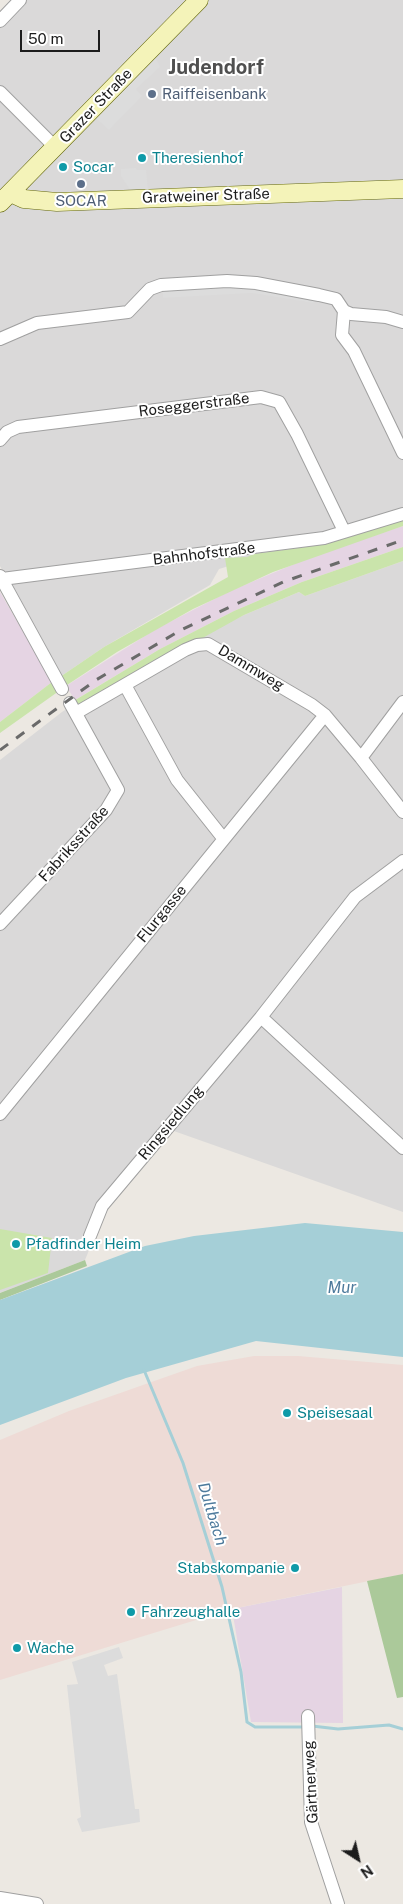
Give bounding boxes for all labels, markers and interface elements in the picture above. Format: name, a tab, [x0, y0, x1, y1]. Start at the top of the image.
scale bar	[22, 20, 102, 52]
text: 50 m	[28, 30, 63, 47]
district label: Judendorf	[168, 56, 264, 80]
street label: Grazer Straße	[56, 65, 136, 147]
place label: Raiffeisenbank	[162, 85, 267, 103]
marker: Raiffeisenbank	[146, 88, 158, 100]
place label: Theresienhof	[152, 149, 243, 167]
marker: Theresienhof	[136, 152, 148, 164]
place label: Socar	[73, 158, 114, 176]
marker: Socar	[57, 161, 69, 173]
marker: SOCAR	[75, 178, 87, 190]
street label: Gratweiner Straße	[142, 185, 270, 207]
place label: SOCAR	[55, 192, 107, 210]
street label: Roseggerstraße	[138, 389, 250, 421]
street label: Bahnhofstraße	[152, 539, 256, 569]
street label: Dammweg	[215, 641, 287, 695]
street label: Fabriksstraße	[35, 802, 113, 886]
street label: Flurgasse	[133, 882, 191, 946]
street label: Ringsiedlung	[135, 1082, 207, 1164]
place label: Pfadfinder Heim	[26, 1235, 141, 1253]
marker: Pfadfinder Heim	[10, 1238, 22, 1250]
water label: Mur	[328, 1278, 356, 1298]
place label: Speisesaal	[297, 1404, 373, 1422]
marker: Speisesaal	[281, 1407, 293, 1419]
water label: Dultbach	[193, 1480, 231, 1548]
place label: Stabskompanie	[177, 1559, 285, 1577]
marker: Stabskompanie	[289, 1562, 301, 1574]
place label: Fahrzeughalle	[141, 1603, 240, 1621]
marker: Fahrzeughalle	[125, 1606, 137, 1618]
place label: Wache	[27, 1639, 74, 1657]
marker: Wache	[11, 1642, 23, 1654]
street label: Gärtnerweg	[300, 1740, 322, 1824]
north arrow	[333, 1834, 383, 1884]
text: N	[358, 1862, 376, 1881]

